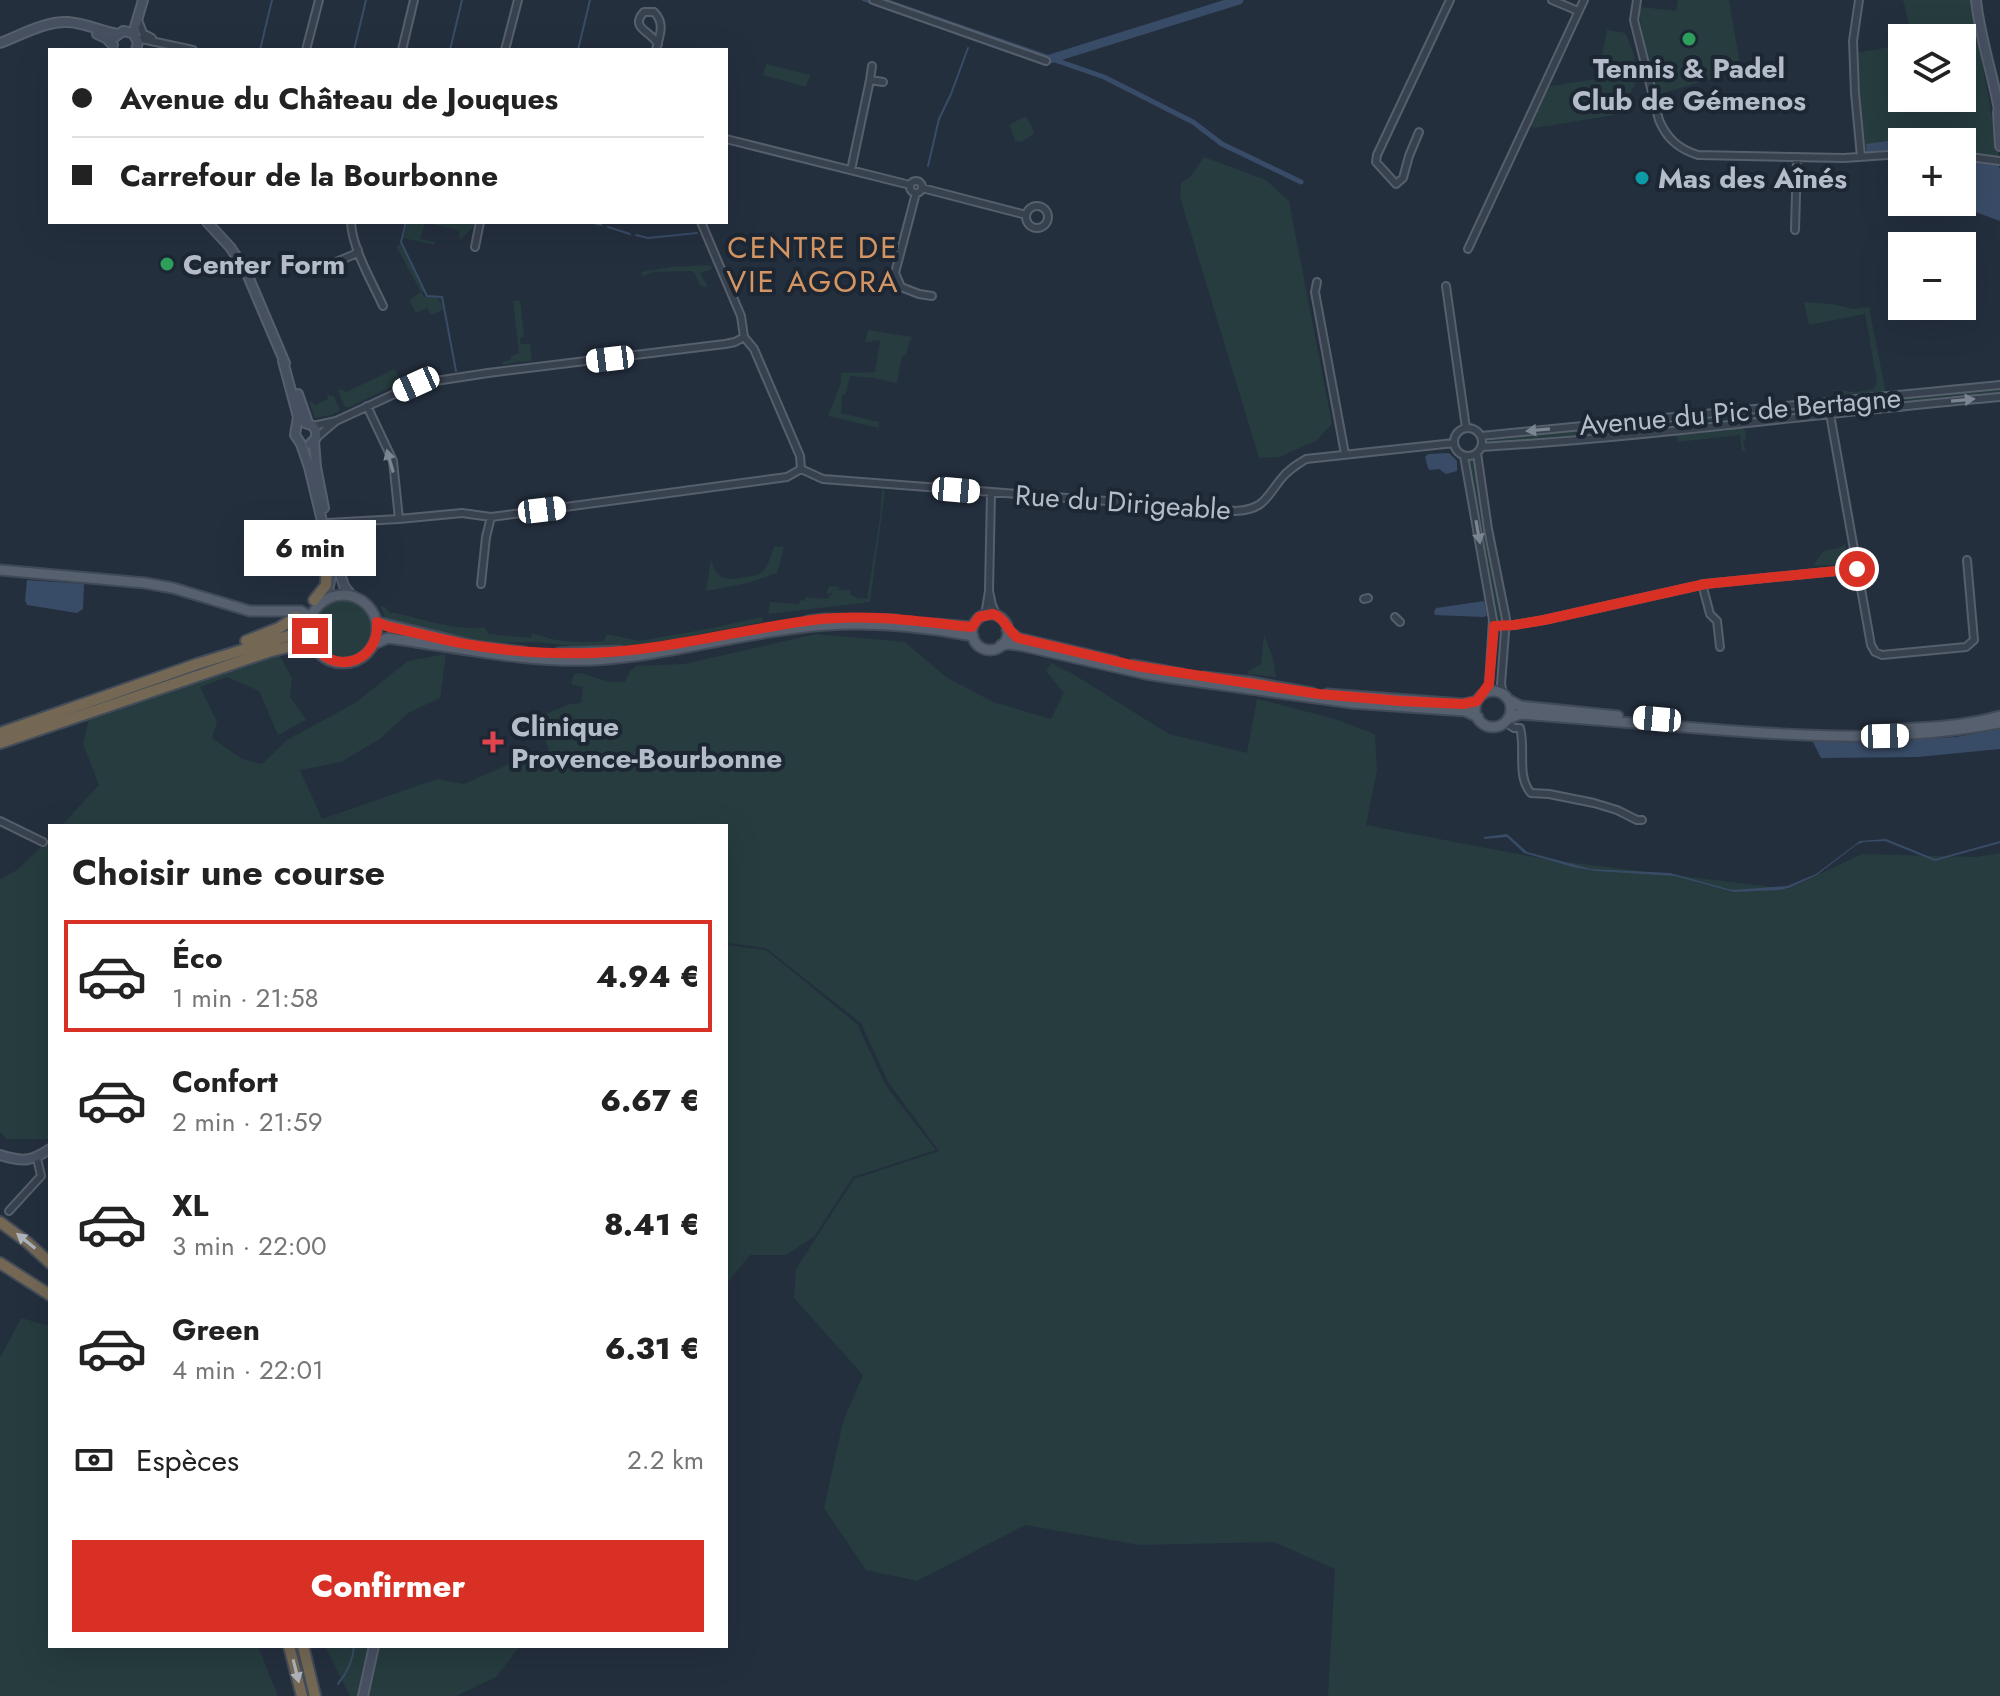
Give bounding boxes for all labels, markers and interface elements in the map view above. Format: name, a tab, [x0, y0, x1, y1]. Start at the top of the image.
map controls	[1888, 24, 1976, 320]
button: layers	[1888, 24, 1976, 112]
marker: Tennis & Padel Club de Gémenos	[1680, 30, 1698, 48]
place label: Tennis & Padel Club de Gémenos	[1572, 48, 1806, 121]
text: Avenue du Château de Jouques	[120, 77, 558, 120]
button: +	[1888, 128, 1976, 216]
text: Carrefour de la Bourbonne	[120, 154, 498, 197]
place label: Mas des Aînés	[1658, 158, 1847, 199]
marker: Mas des Aînés	[1633, 169, 1651, 187]
district label: CENTRE DE VIE AGORA	[726, 226, 900, 303]
button: −	[1888, 232, 1976, 320]
place label: Center Form	[183, 244, 345, 285]
marker: Center Form	[158, 255, 176, 273]
car	[585, 344, 635, 374]
car	[389, 363, 443, 405]
street label: Avenue du Pic de Bertagne	[1577, 377, 1903, 446]
one-way arrow	[1951, 393, 1976, 406]
one-way arrow	[1525, 424, 1550, 437]
one-way arrow	[383, 448, 396, 472]
street label: Rue du Dirigeable	[1014, 475, 1232, 530]
car	[931, 476, 981, 504]
car	[517, 495, 567, 525]
callout: 6 min	[244, 520, 376, 576]
one-way arrow	[1472, 520, 1484, 545]
text: 6 min	[275, 529, 345, 567]
route start	[1839, 551, 1875, 587]
route end	[292, 618, 328, 654]
car	[1632, 705, 1682, 733]
place label: Clinique Provence-Bourbonne	[511, 706, 782, 779]
car	[1861, 724, 1909, 748]
marker: Clinique Provence-Bourbonne	[482, 731, 504, 753]
text: Choisir une course	[72, 846, 385, 898]
text: Éco	[172, 936, 223, 979]
icon: car	[76, 940, 148, 1012]
text: 4.94 €	[596, 955, 700, 998]
text: 1 min · 21:58	[172, 979, 319, 1017]
text: Confort	[172, 1060, 278, 1103]
icon: car	[76, 1064, 148, 1136]
text: 6.67 €	[600, 1079, 700, 1122]
text: 2 min · 21:59	[172, 1103, 323, 1141]
text: XL	[172, 1184, 208, 1227]
icon: car	[76, 1188, 148, 1260]
text: 8.41 €	[604, 1203, 700, 1246]
text: 3 min · 22:00	[172, 1227, 327, 1265]
one-way arrow	[15, 1233, 36, 1250]
text: Green	[172, 1308, 260, 1351]
icon: car	[76, 1312, 148, 1384]
text: 6.31 €	[605, 1327, 700, 1370]
text: 4 min · 22:01	[172, 1351, 324, 1389]
icon: cash	[72, 1438, 116, 1482]
text: Espèces	[136, 1439, 239, 1482]
text: 2.2 km	[627, 1441, 704, 1479]
button: Confirmer	[72, 1540, 704, 1632]
one-way arrow	[291, 1658, 303, 1683]

